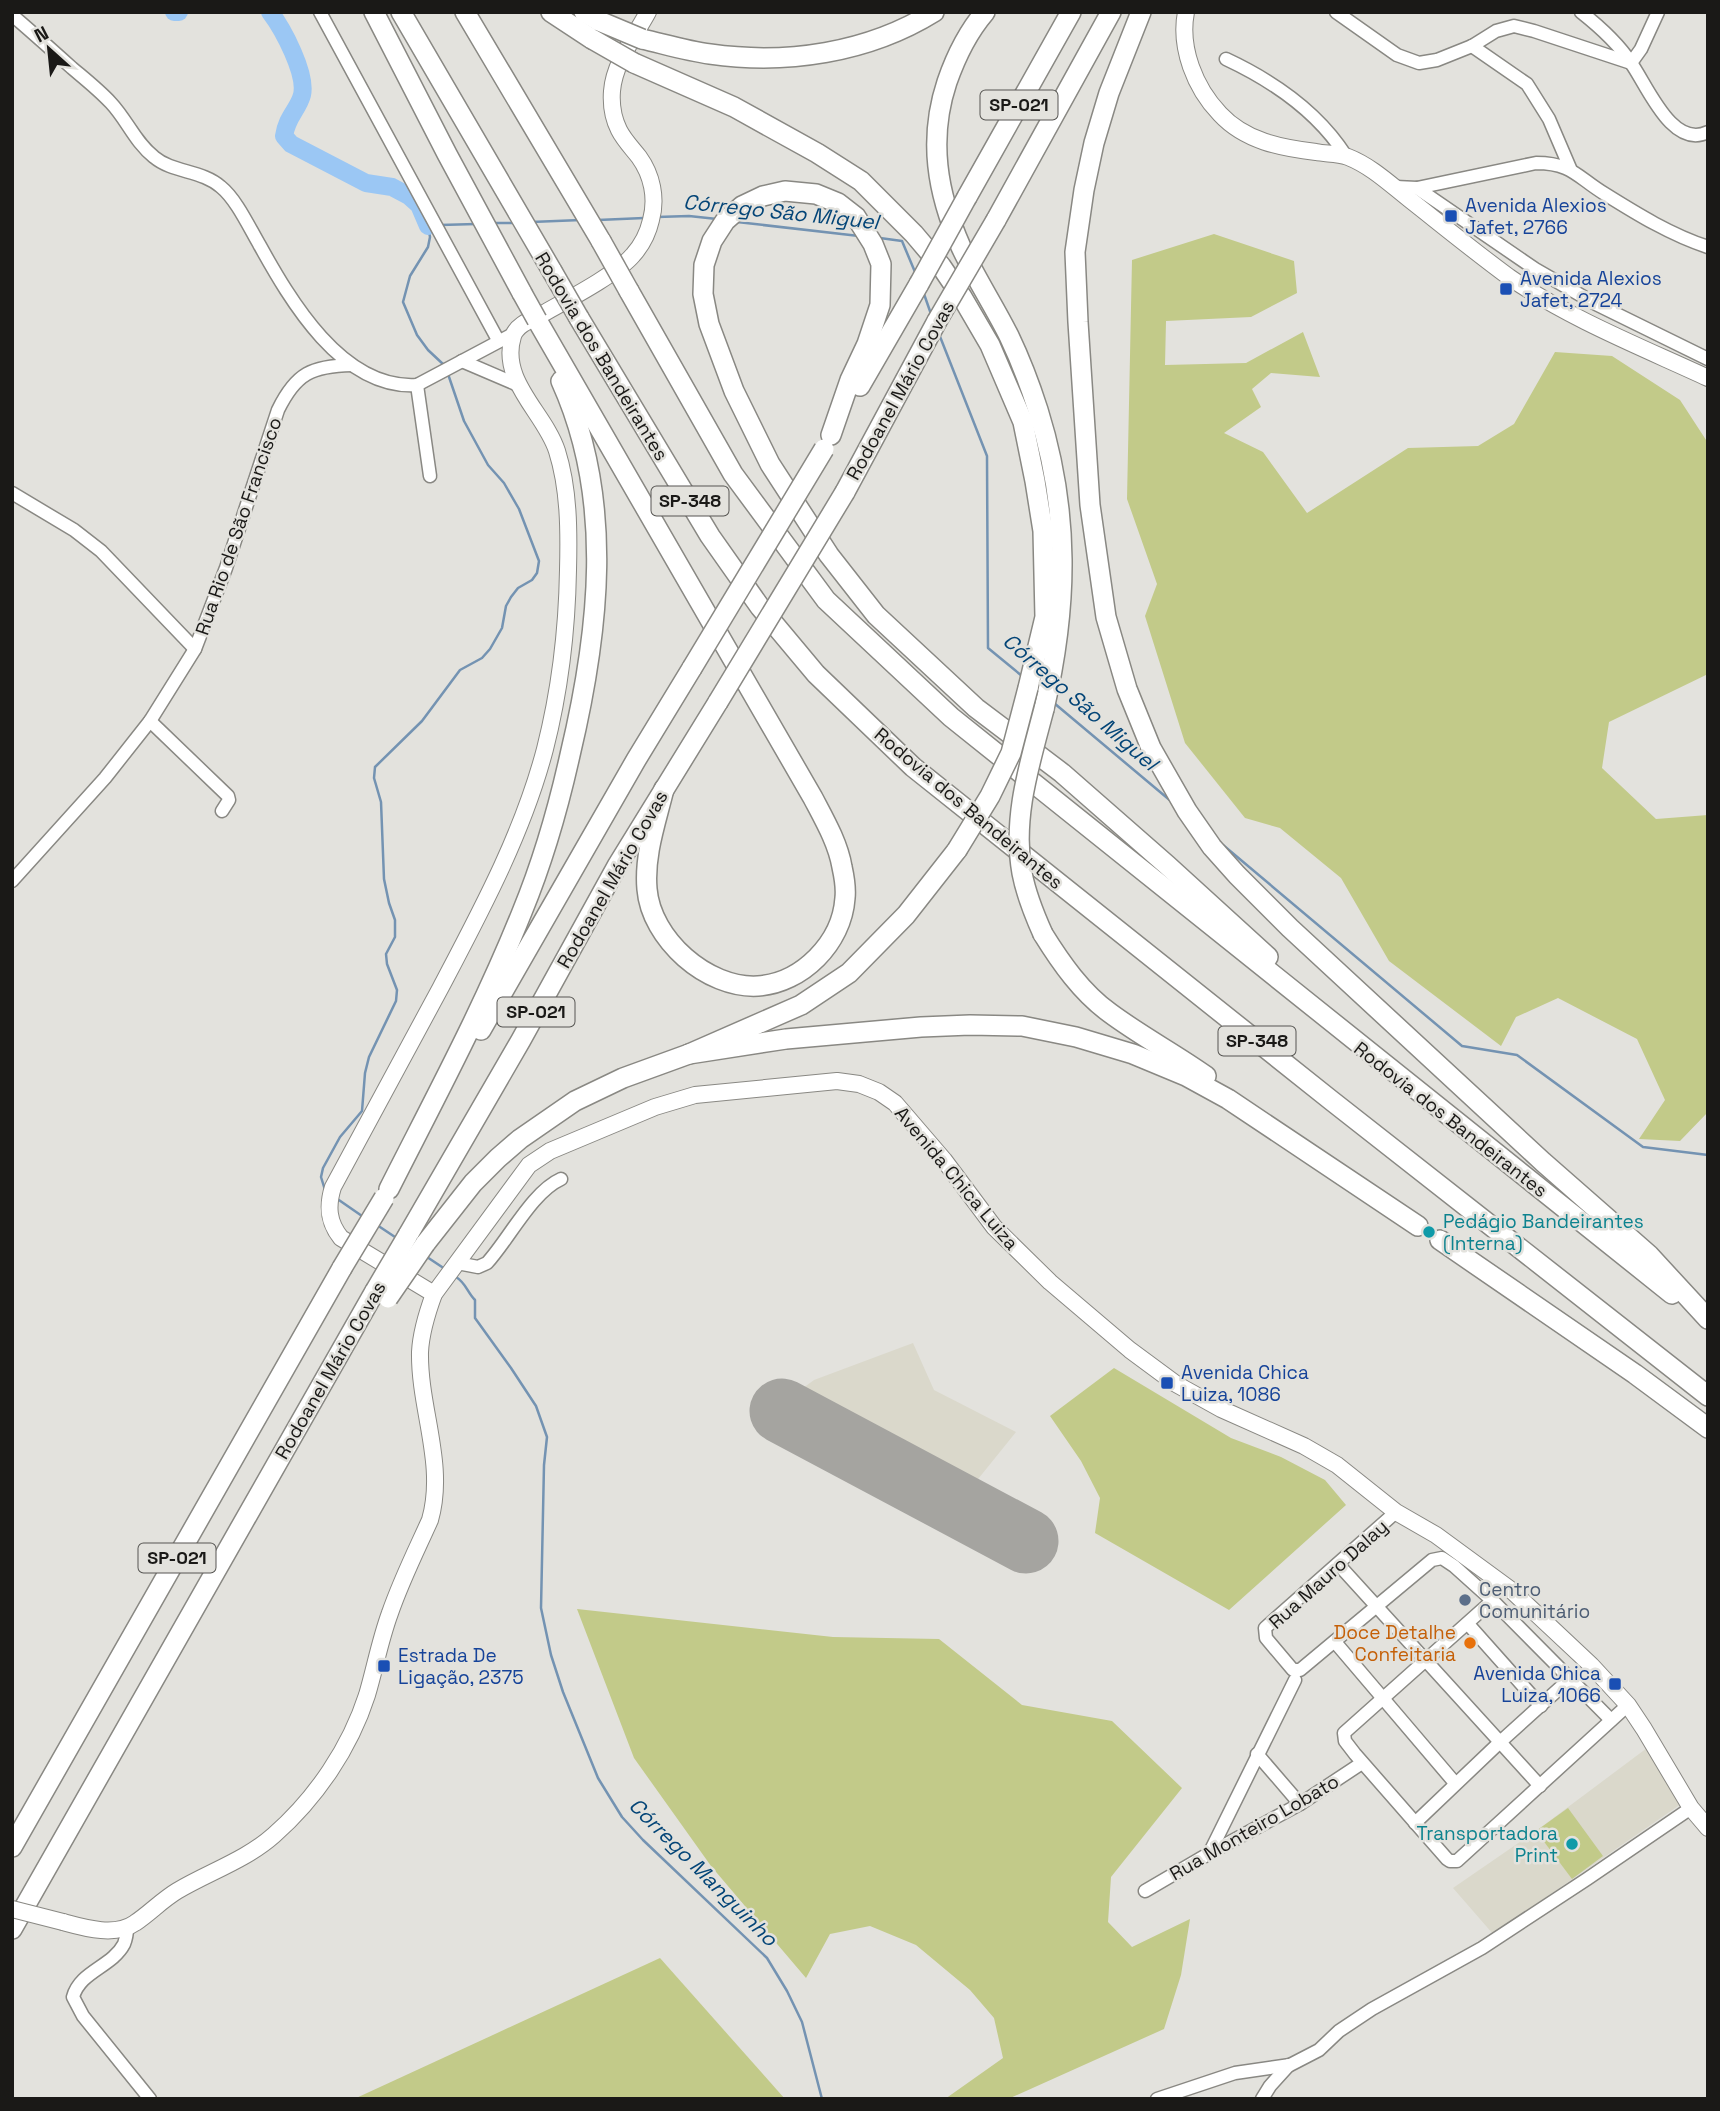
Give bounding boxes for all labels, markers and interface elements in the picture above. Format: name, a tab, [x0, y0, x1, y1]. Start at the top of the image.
north arrow	[14, 14, 84, 84]
text: N	[30, 20, 53, 48]
road number: SP-021	[981, 90, 1058, 120]
water label: Córrego São Miguel	[682, 188, 883, 235]
place label: Avenida Alexios Jafet, 2766	[1465, 193, 1607, 240]
marker: Avenida Alexios Jafet, 2766	[1443, 208, 1459, 224]
street label: Rodovia dos Bandeirantes	[529, 247, 674, 465]
place label: Avenida Alexios Jafet, 2724	[1520, 266, 1662, 313]
marker: Avenida Alexios Jafet, 2724	[1498, 281, 1514, 297]
street label: Rodoanel Mário Covas	[841, 296, 960, 484]
street label: Rua Rio de São Francisco	[189, 414, 288, 638]
road number: SP-348	[652, 486, 728, 516]
water label: Córrego São Miguel	[997, 627, 1165, 778]
street label: Rodovia dos Bandeirantes	[869, 722, 1068, 895]
street label: Rodoanel Mário Covas	[551, 786, 674, 973]
road number: SP-021	[498, 998, 574, 1027]
road number: SP-348	[1218, 1026, 1296, 1056]
street label: Rodovia dos Bandeirantes	[1349, 1036, 1553, 1203]
street label: Avenida Chica Luiza	[889, 1101, 1024, 1255]
place label: Pedágio Bandeirantes (Interna)	[1443, 1209, 1644, 1256]
marker: Pedágio Bandeirantes (Interna)	[1421, 1224, 1437, 1240]
street label: Rodoanel Mário Covas	[269, 1277, 392, 1464]
place label: Avenida Chica Luiza, 1086	[1181, 1360, 1309, 1407]
marker: Avenida Chica Luiza, 1086	[1159, 1375, 1175, 1391]
street label: Rua Mauro Dalay	[1263, 1514, 1393, 1635]
road number: SP-021	[138, 1544, 216, 1573]
place label: Centro Comunitário	[1479, 1577, 1590, 1624]
marker: Centro Comunitário	[1457, 1592, 1473, 1608]
place label: Doce Detalhe Confeitaria	[1334, 1620, 1456, 1667]
marker: Doce Detalhe Confeitaria	[1462, 1635, 1478, 1651]
place label: Estrada De Ligação, 2375	[398, 1643, 524, 1690]
marker: Estrada De Ligação, 2375	[376, 1658, 392, 1674]
place label: Avenida Chica Luiza, 1066	[1473, 1661, 1601, 1708]
marker: Avenida Chica Luiza, 1066	[1607, 1676, 1623, 1692]
street label: Rua Monteiro Lobato	[1165, 1769, 1343, 1886]
water label: Córrego Manguinho	[623, 1792, 784, 1952]
place label: Transportadora Print	[1417, 1821, 1558, 1868]
marker: Transportadora Print	[1564, 1836, 1580, 1852]

